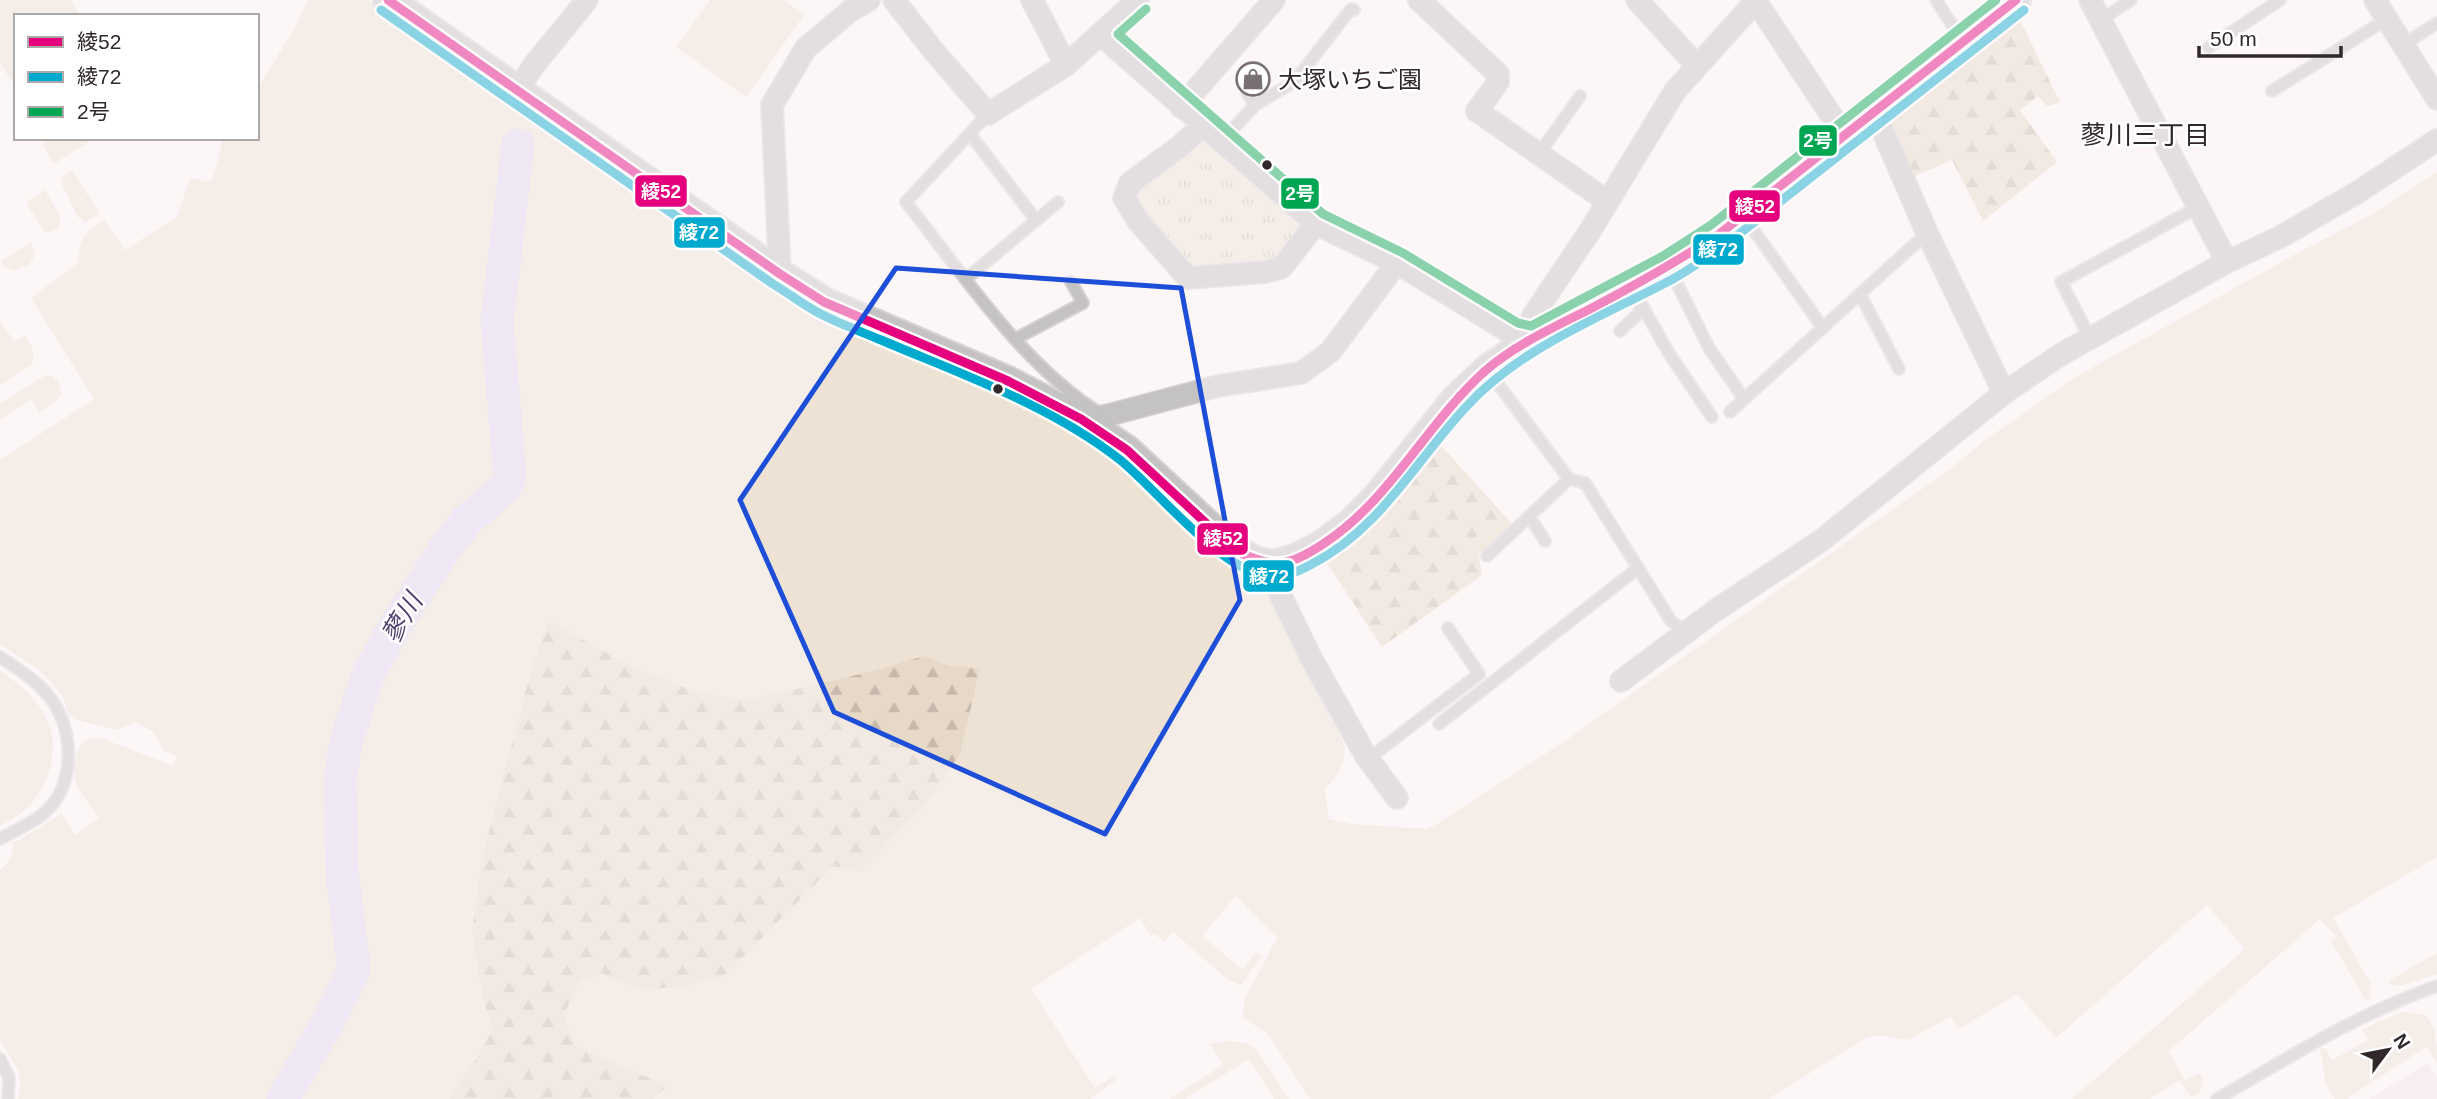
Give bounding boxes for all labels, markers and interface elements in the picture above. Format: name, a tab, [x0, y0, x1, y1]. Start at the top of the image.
legend	[14, 14, 259, 140]
scale bar	[2199, 14, 2341, 58]
text: 50 m	[2210, 27, 2257, 50]
text: 綾52	[77, 30, 121, 53]
shop icon: 大塚いちご園	[1234, 60, 1272, 98]
text: 綾72	[77, 65, 121, 88]
place label: 大塚いちご園	[1278, 66, 1422, 93]
text: 2号	[77, 100, 110, 123]
district label: 蓼川三丁目	[2080, 120, 2210, 150]
line badge: 2号	[1798, 124, 1838, 157]
text: 2号	[1803, 130, 1833, 151]
unlabelled marker	[1260, 158, 1274, 172]
line badge: 綾52	[634, 174, 688, 208]
line badge: 2号	[1280, 177, 1320, 210]
text: 綾52	[641, 181, 681, 202]
text: 2号	[1285, 183, 1315, 204]
line badge: 綾52	[1728, 189, 1781, 223]
text: 綾52	[1735, 196, 1775, 217]
line badge: 綾72	[673, 216, 726, 249]
text: 綾72	[679, 222, 719, 243]
line badge: 綾72	[1692, 233, 1745, 266]
text: 綾72	[1698, 239, 1738, 260]
unlabelled marker	[991, 382, 1005, 396]
line badge: 綾52	[1196, 522, 1249, 556]
text: 綾52	[1203, 528, 1243, 549]
line badge: 綾72	[1242, 559, 1295, 593]
text: 綾72	[1249, 566, 1289, 587]
water label: 蓼川	[376, 585, 430, 648]
north arrow	[2353, 1015, 2423, 1085]
text: N	[2389, 1030, 2415, 1053]

